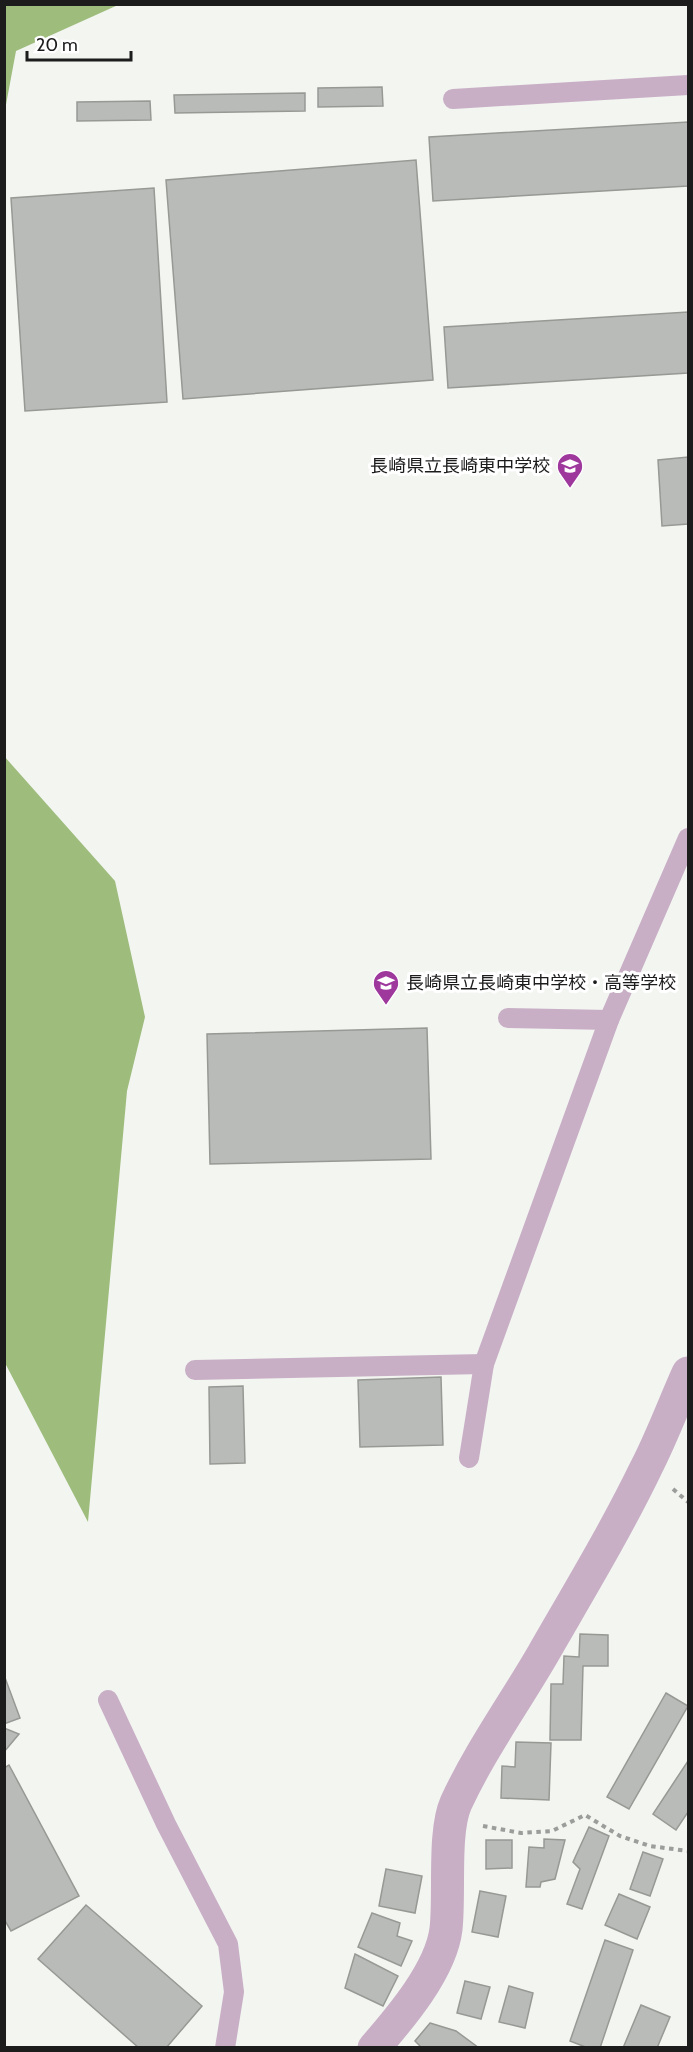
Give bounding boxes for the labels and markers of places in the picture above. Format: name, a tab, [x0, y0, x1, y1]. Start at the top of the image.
school or university icon: 長崎県立長崎東中学校	[555, 451, 585, 489]
place label: 長崎県立長崎東中学校	[370, 455, 550, 477]
school or university icon: 長崎県立長崎東中学校・高等学校	[371, 968, 401, 1006]
place label: 長崎県立長崎東中学校・高等学校	[406, 972, 676, 994]

